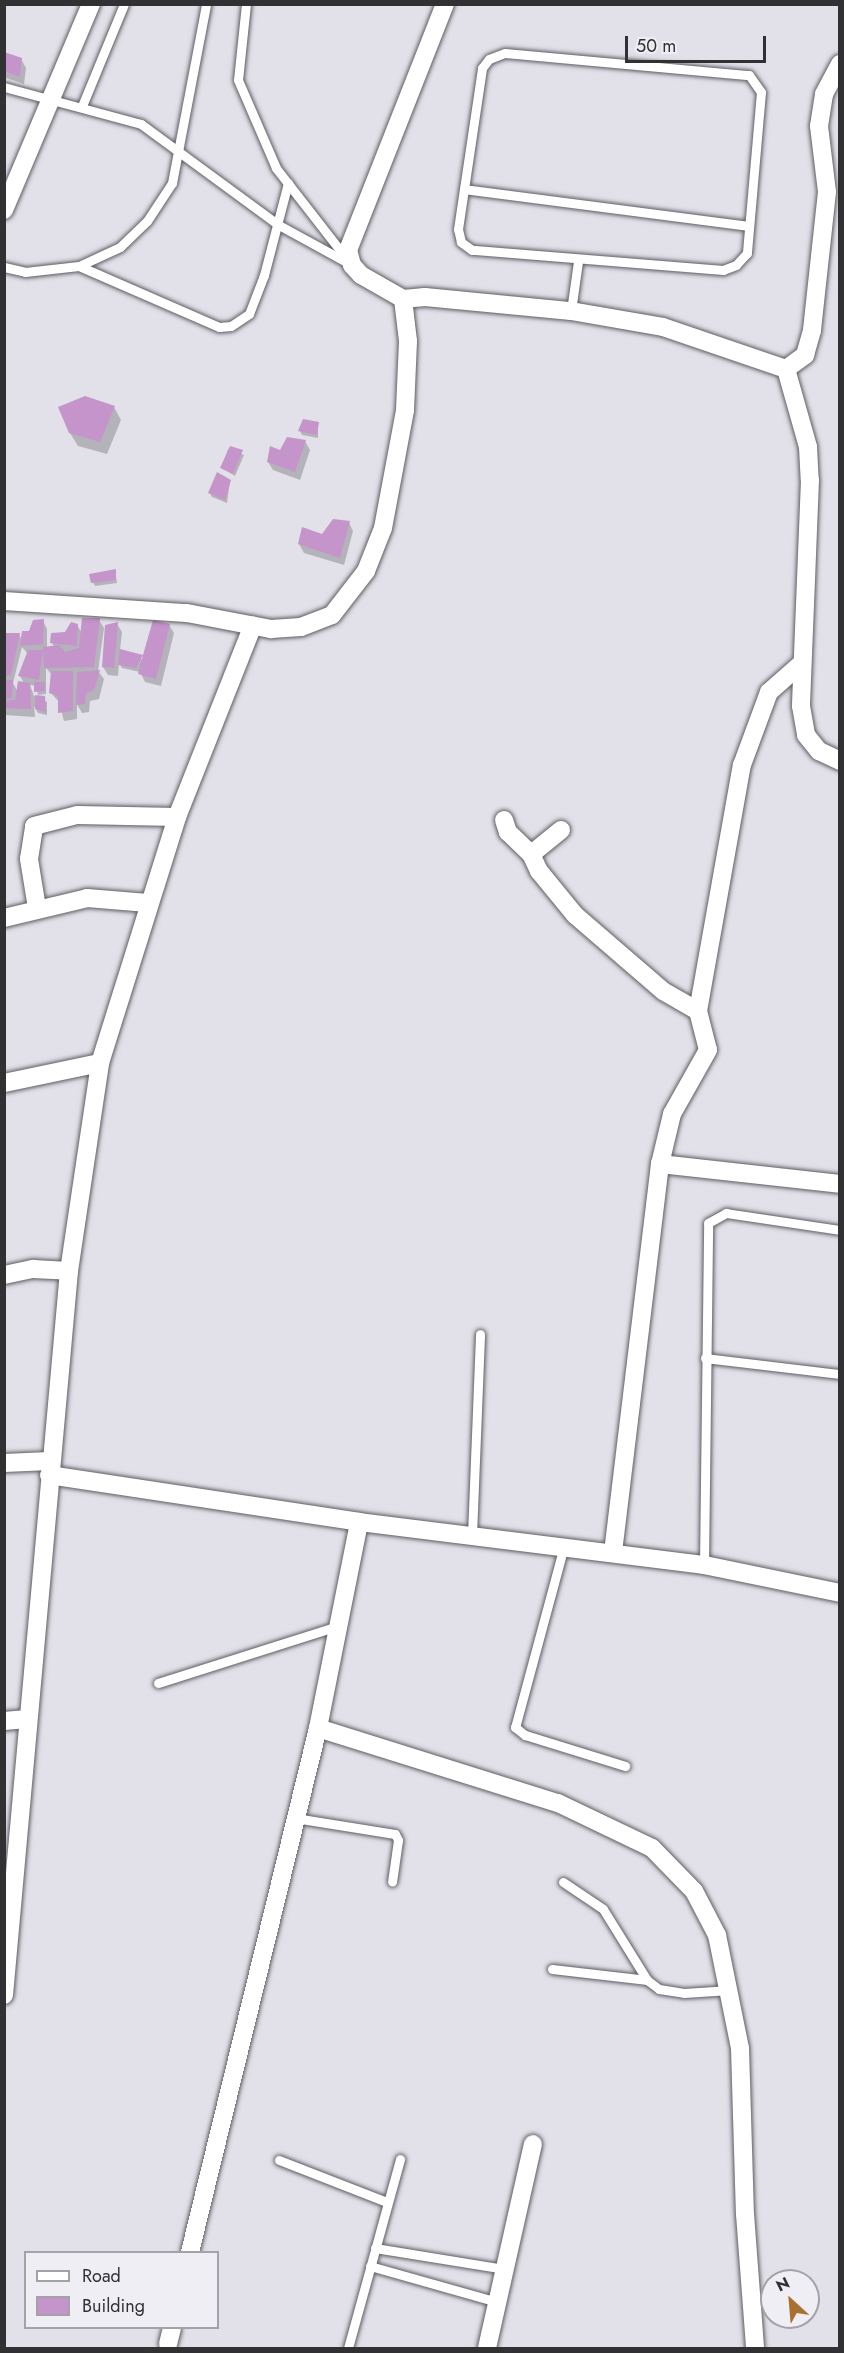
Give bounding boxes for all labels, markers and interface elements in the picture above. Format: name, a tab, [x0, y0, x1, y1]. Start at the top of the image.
scale bar	[628, 24, 769, 62]
text: 50 m	[636, 33, 676, 59]
legend	[24, 2251, 219, 2329]
text: Road	[82, 2263, 121, 2289]
north arrow	[760, 2269, 820, 2329]
text: N	[772, 2271, 794, 2297]
text: Building	[82, 2293, 145, 2319]

